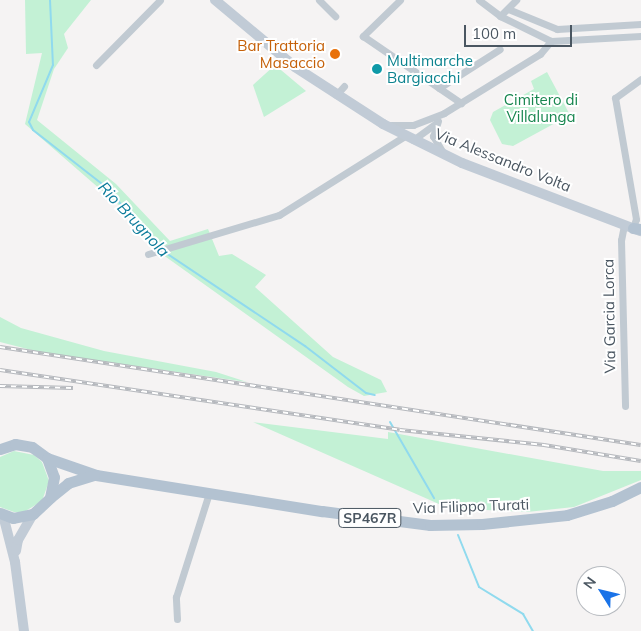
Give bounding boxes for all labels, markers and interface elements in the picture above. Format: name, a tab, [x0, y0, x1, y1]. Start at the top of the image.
scale bar	[466, 15, 574, 47]
text: 100 m	[472, 24, 516, 43]
place label: Bar Trattoria Masaccio	[237, 36, 325, 71]
marker: Bar Trattoria Masaccio	[329, 48, 341, 60]
place label: Multimarche Bargiacchi	[387, 51, 473, 86]
marker: Multimarche Bargiacchi	[371, 63, 383, 75]
park label: Cimitero di Villalunga	[504, 90, 578, 125]
street label: Via Alessandro Volta	[432, 124, 574, 196]
water label: Rio Brugnola	[94, 177, 174, 261]
street label: Via Garcia Lorca	[599, 259, 619, 373]
street label: Via Filippo Turati	[413, 495, 529, 517]
road number: SP467R	[338, 506, 402, 530]
north arrow	[576, 566, 626, 616]
text: N	[579, 573, 600, 592]

